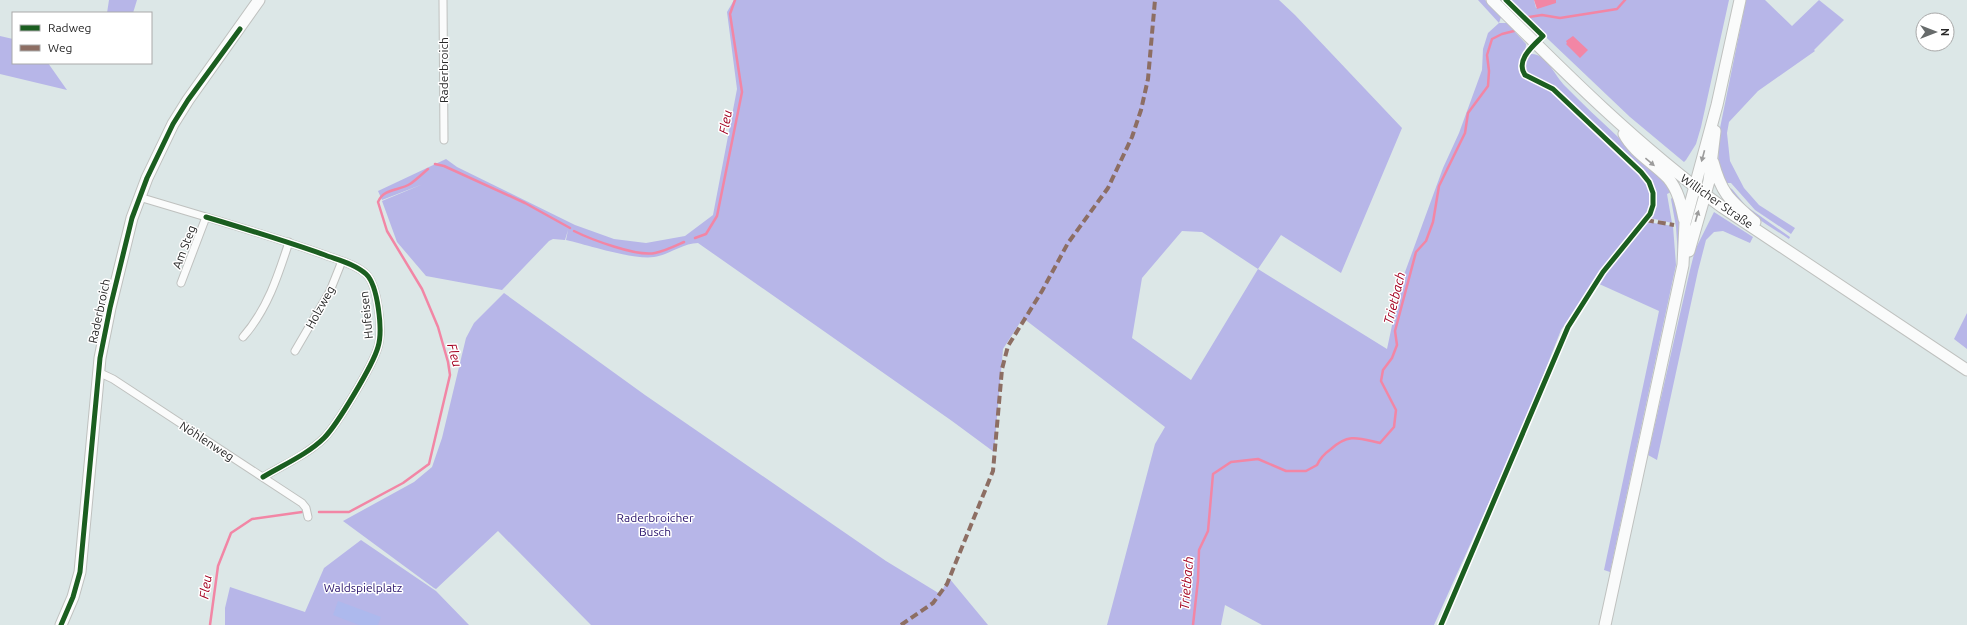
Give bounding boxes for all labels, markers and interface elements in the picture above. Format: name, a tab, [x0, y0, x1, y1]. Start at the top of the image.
legend	[12, 12, 152, 64]
north arrow	[1915, 12, 1955, 52]
text: Radweg	[48, 21, 91, 34]
text: N	[1939, 28, 1951, 36]
street label: Raderbroich	[437, 37, 450, 103]
text: Weg	[48, 41, 72, 54]
water label: Fleu	[716, 109, 734, 135]
one-way arrow	[1700, 150, 1706, 162]
one-way arrow	[1644, 158, 1655, 167]
street label: Willicher Straße	[1678, 171, 1756, 231]
one-way arrow	[1694, 210, 1700, 222]
street label: Am Steg	[170, 223, 198, 271]
water label: Trietbach	[1381, 270, 1407, 326]
street label: Raderbroich	[86, 277, 112, 345]
street label: Holzweg	[303, 283, 337, 331]
street label: Hufeisen	[357, 290, 375, 340]
water label: Fleu	[445, 342, 465, 368]
street label: Nöhlenweg	[178, 419, 236, 463]
park label: Raderbroicher Busch	[617, 511, 694, 538]
water label: Trietbach	[1177, 556, 1195, 610]
water label: Fleu	[196, 574, 214, 600]
park label: Waldspielplatz	[324, 581, 403, 594]

